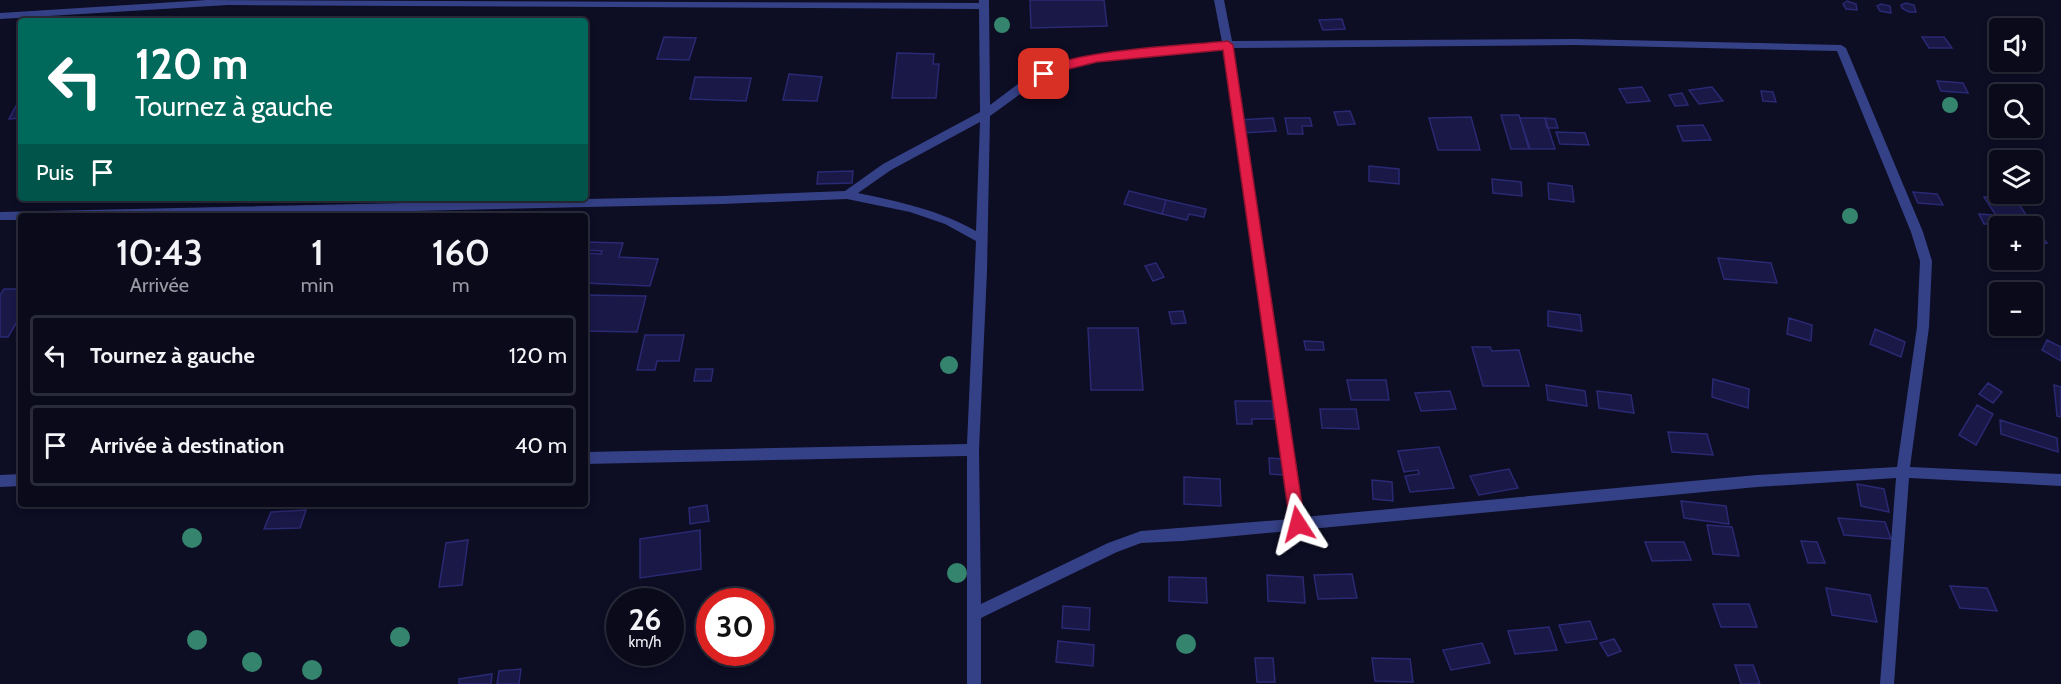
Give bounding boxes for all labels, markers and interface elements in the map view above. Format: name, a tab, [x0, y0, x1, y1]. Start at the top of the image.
map controls	[1989, 18, 2043, 336]
button: sound	[1989, 18, 2043, 72]
text: 120 m	[135, 38, 248, 90]
icon: left	[36, 42, 114, 120]
pin	[1018, 48, 1069, 99]
icon: arrive	[1027, 57, 1060, 90]
button: search	[1989, 84, 2043, 138]
text: Tournez à gauche	[135, 90, 333, 123]
button: layers	[1989, 150, 2043, 204]
icon: arrive	[86, 156, 119, 189]
text: Puis	[36, 159, 74, 186]
button: +	[1989, 216, 2043, 270]
text: 10:43	[116, 230, 203, 274]
text: 1	[311, 230, 324, 274]
text: 160	[432, 230, 490, 274]
text: Arrivée	[130, 273, 189, 297]
text: min	[301, 273, 334, 297]
text: m	[452, 273, 470, 297]
button: −	[1989, 282, 2043, 336]
icon: left	[39, 339, 72, 372]
text: Tournez à gauche	[90, 342, 255, 369]
text: 120 m	[509, 342, 567, 369]
icon: arrive	[39, 429, 72, 462]
text: Arrivée à destination	[90, 432, 284, 459]
text: 40 m	[515, 432, 567, 459]
position arrow	[1266, 492, 1330, 556]
speed limit sign: 30	[696, 588, 774, 666]
text: 26	[629, 601, 661, 638]
text: km/h	[629, 633, 661, 651]

